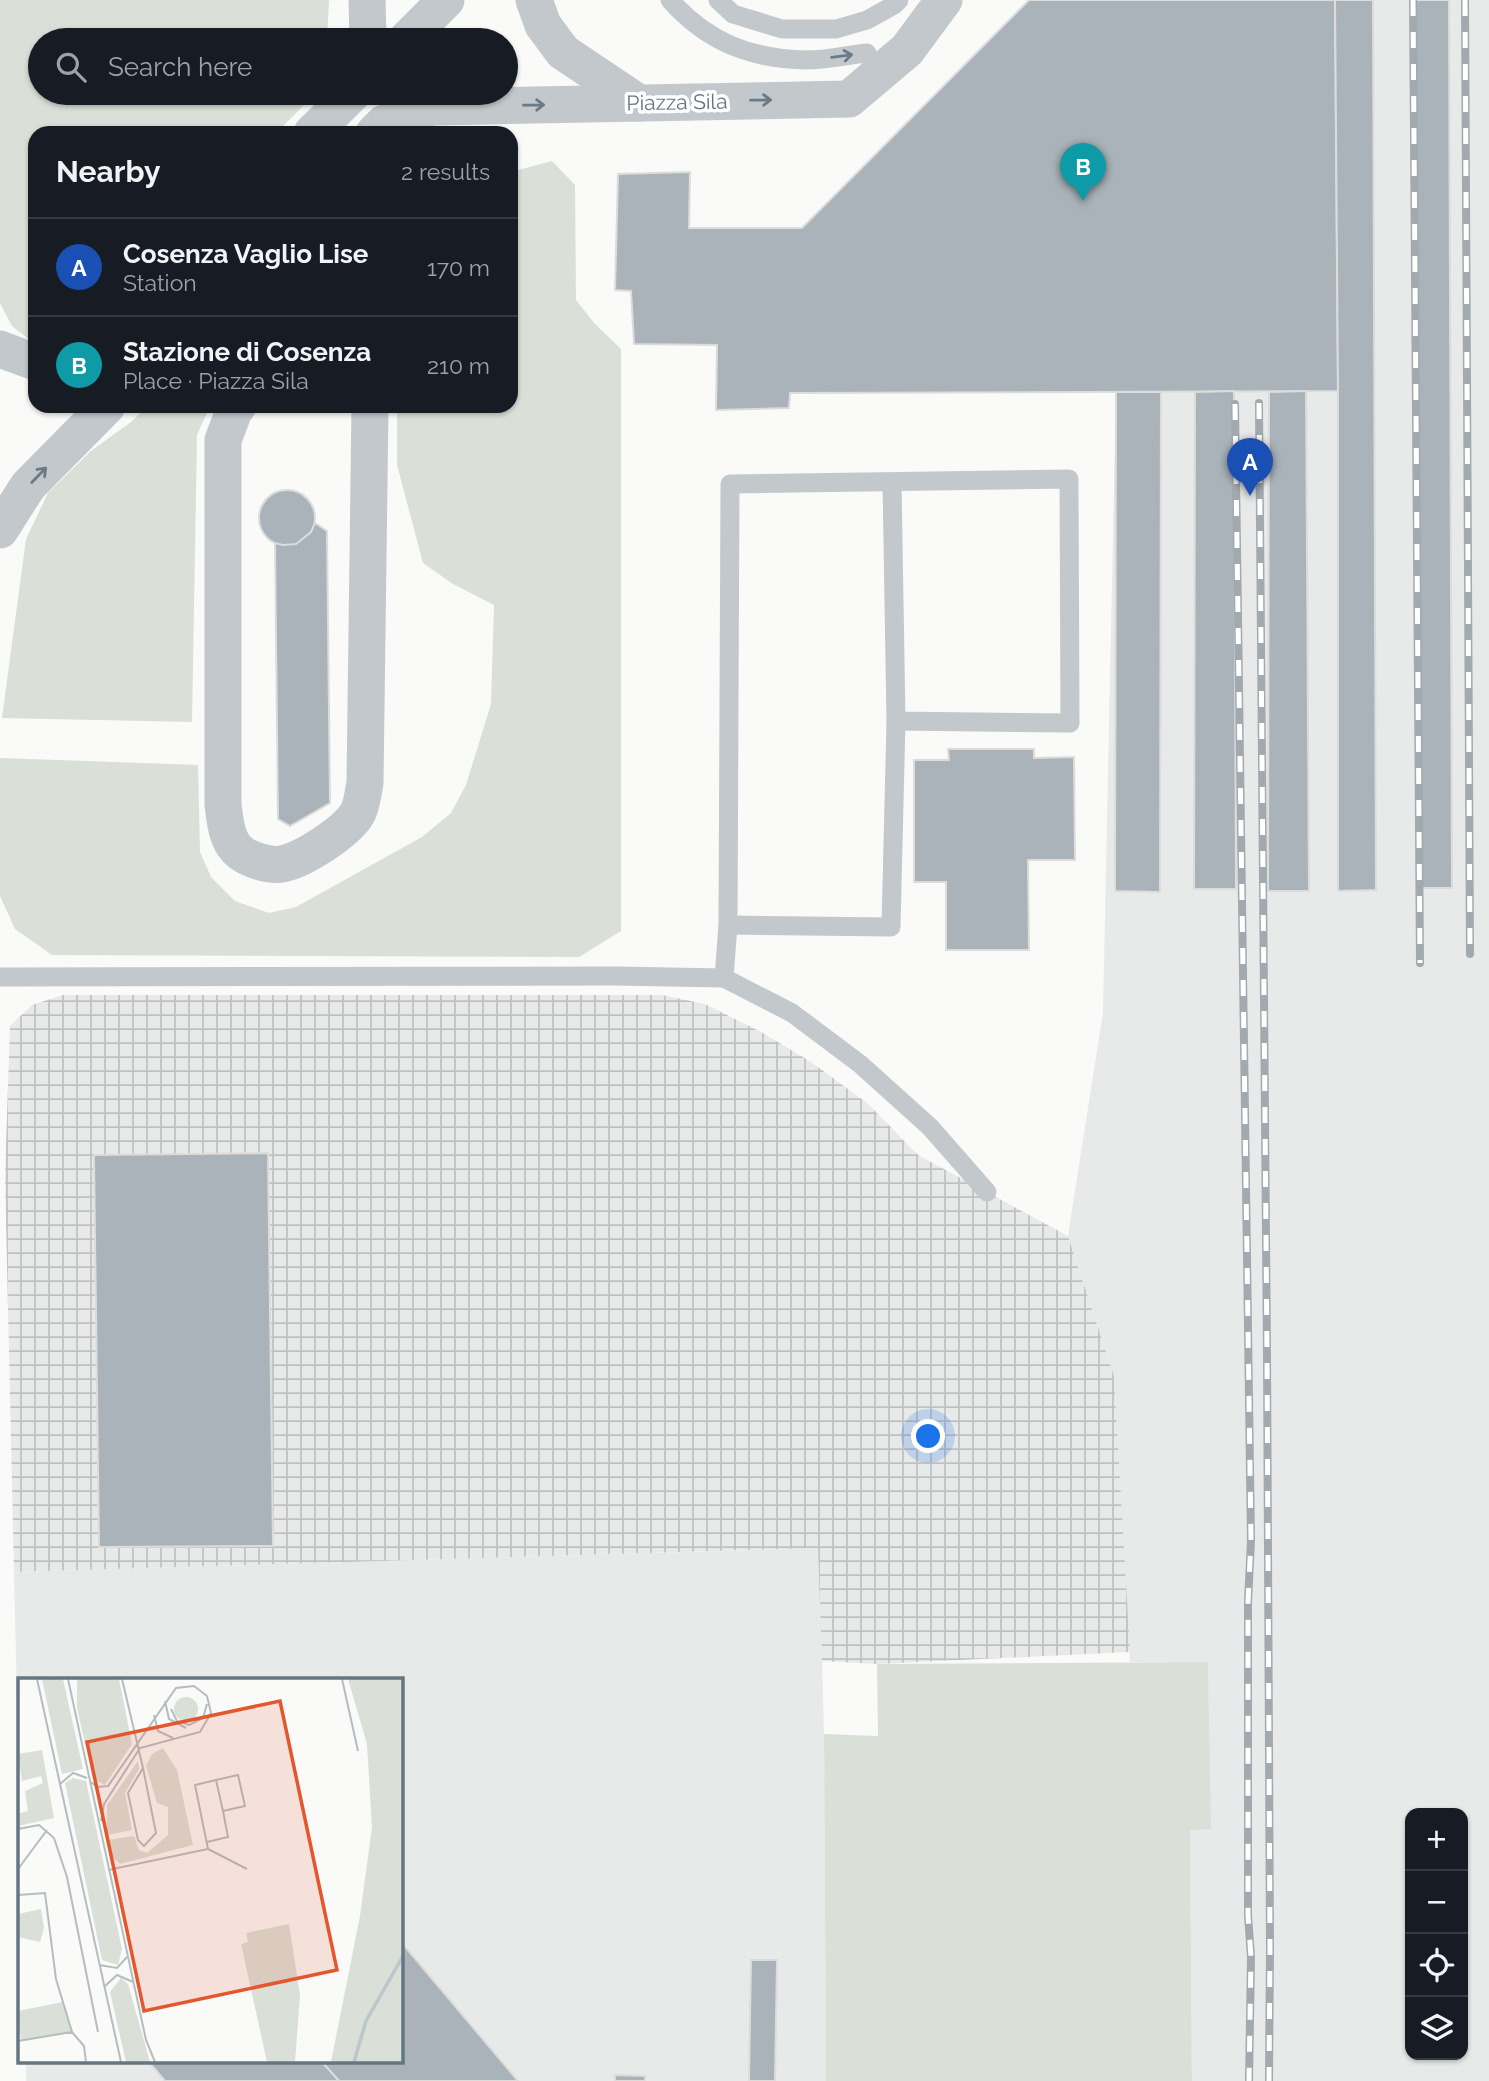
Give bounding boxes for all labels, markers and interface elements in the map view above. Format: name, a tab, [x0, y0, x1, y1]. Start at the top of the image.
search box	[28, 28, 518, 105]
icon: search	[52, 48, 90, 86]
one-way arrow	[831, 49, 853, 62]
text: Search here	[108, 52, 252, 82]
street label: Piazza Sila	[626, 89, 728, 115]
one-way arrow	[749, 94, 772, 107]
one-way arrow	[522, 98, 545, 112]
pin: B	[1060, 143, 1106, 201]
text: Nearby	[56, 154, 160, 189]
text: 2 results	[401, 158, 490, 185]
text: Cosenza Vaglio Lise	[123, 239, 368, 269]
text: A	[71, 254, 87, 281]
text: 170 m	[427, 254, 490, 281]
text: Station	[123, 269, 197, 296]
text: Stazione di Cosenza	[123, 337, 371, 367]
text: B	[71, 352, 87, 379]
text: 210 m	[427, 352, 490, 379]
text: Place · Piazza Sila	[123, 367, 309, 394]
pin: A	[1227, 438, 1273, 496]
one-way arrow	[31, 466, 48, 483]
your location	[911, 1419, 945, 1453]
inset map	[18, 1678, 402, 2064]
map controls	[1405, 1808, 1468, 2060]
button: +	[1405, 1808, 1468, 1871]
button: −	[1405, 1871, 1468, 1934]
button: locate	[1405, 1934, 1468, 1997]
button: layers	[1405, 1997, 1468, 2060]

